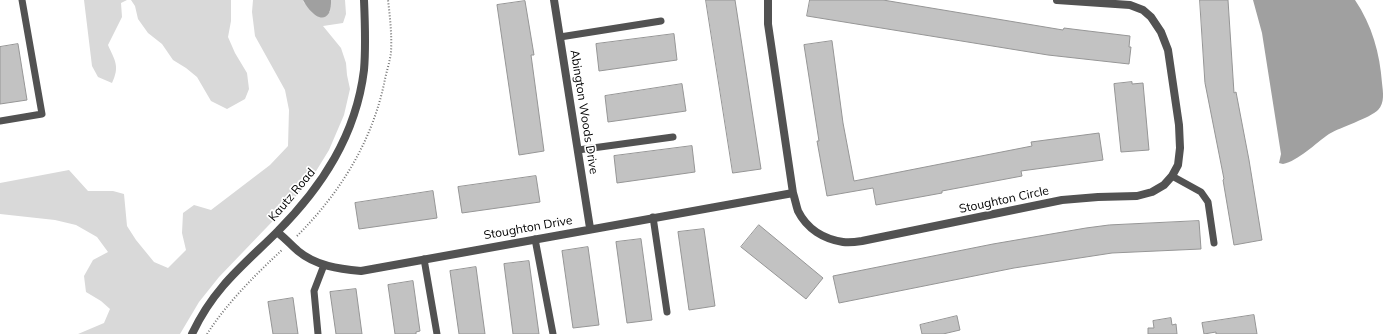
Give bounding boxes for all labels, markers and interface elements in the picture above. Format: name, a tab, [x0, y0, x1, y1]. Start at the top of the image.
street label: Abington Woods Drive	[567, 49, 601, 175]
street label: Kautz Road	[266, 166, 318, 224]
street label: Stoughton Circle	[958, 183, 1050, 217]
street label: Stoughton Drive	[483, 213, 573, 243]

